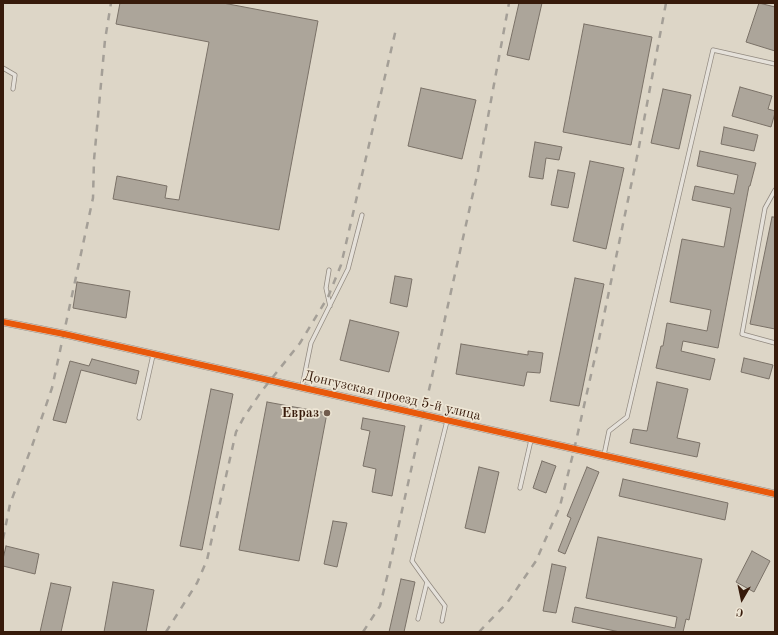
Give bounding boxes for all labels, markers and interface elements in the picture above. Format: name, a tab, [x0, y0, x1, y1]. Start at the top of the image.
street label: Донгузская проезд 5-й улица	[302, 367, 482, 425]
place label: Евраз	[282, 405, 319, 421]
marker: Евраз	[322, 408, 332, 418]
north arrow	[722, 579, 762, 619]
text: С	[736, 605, 745, 617]

